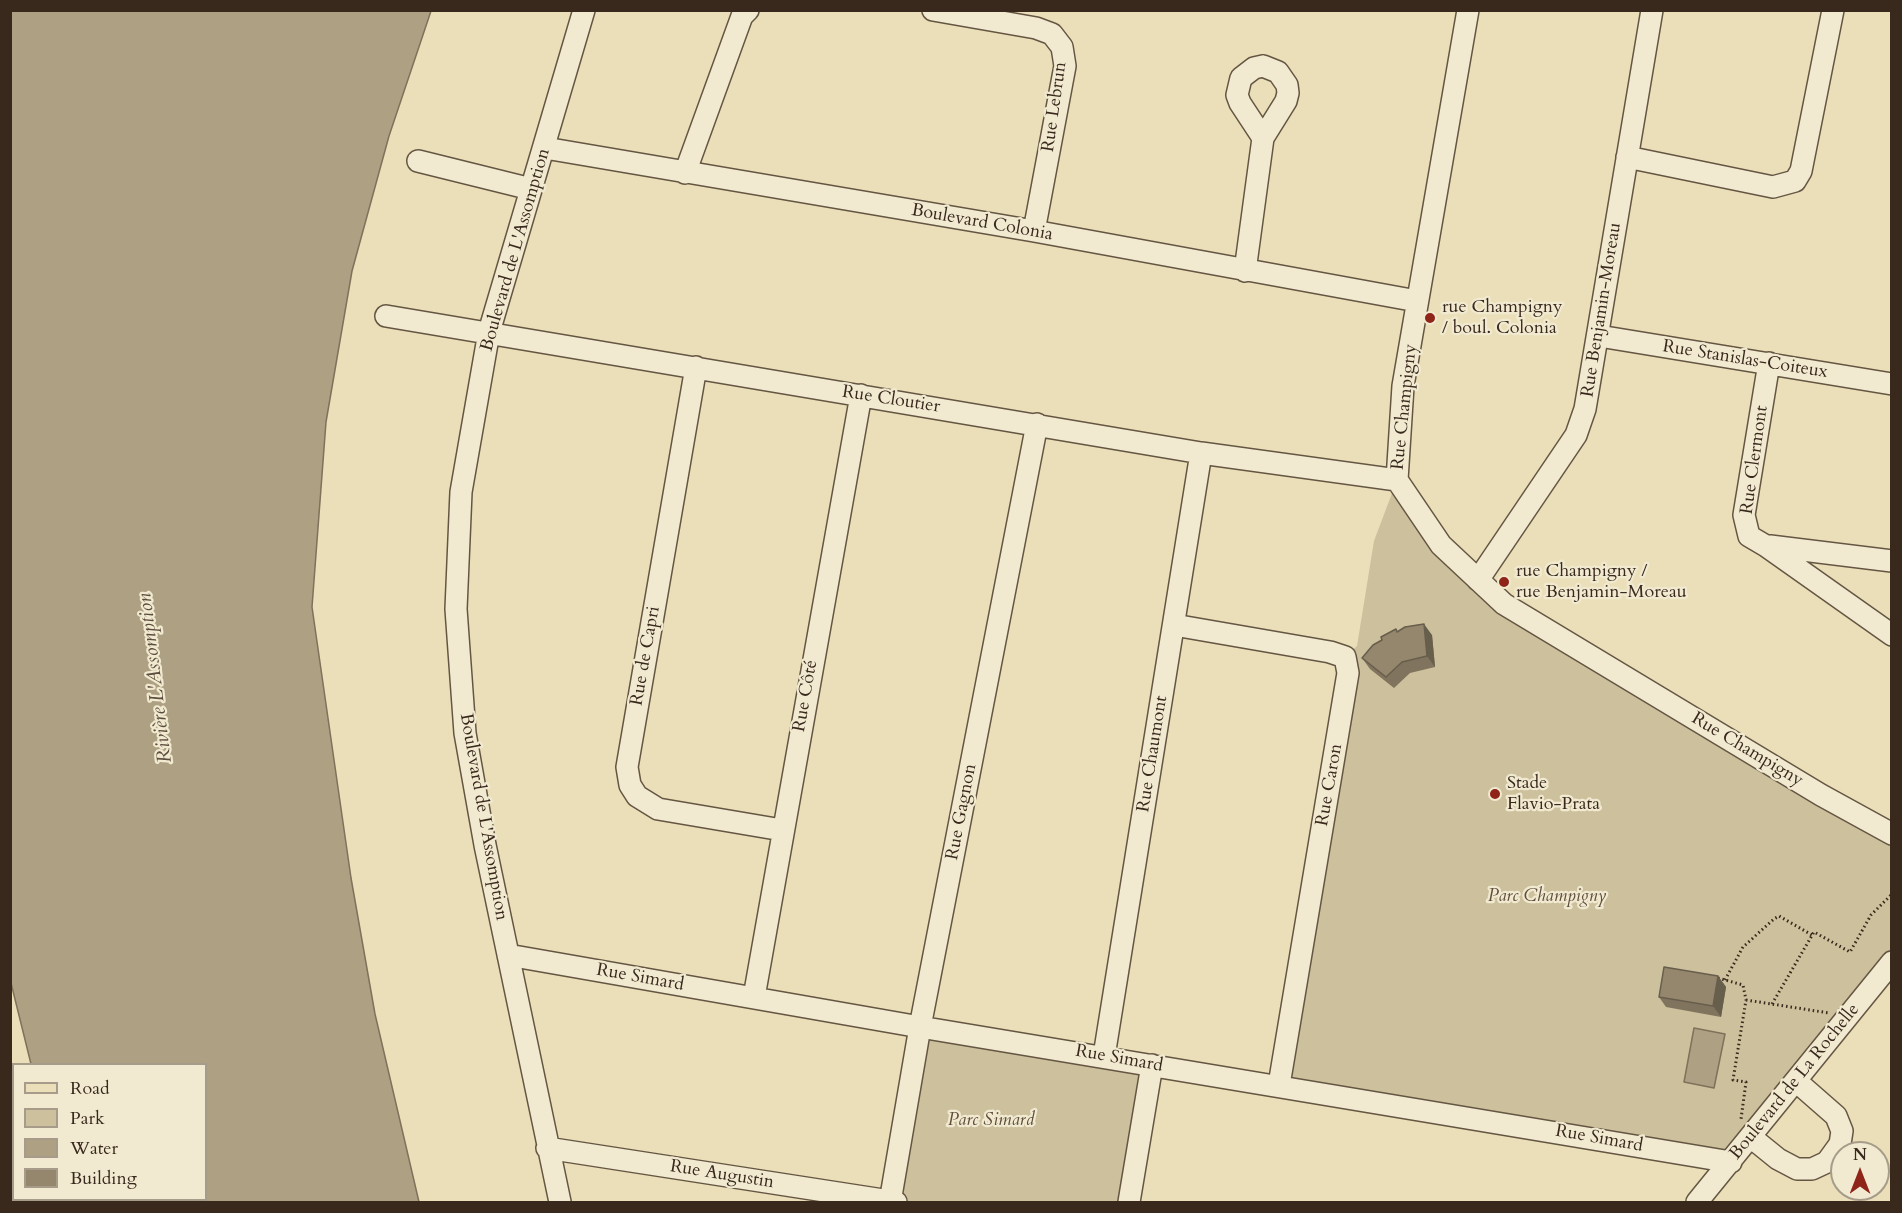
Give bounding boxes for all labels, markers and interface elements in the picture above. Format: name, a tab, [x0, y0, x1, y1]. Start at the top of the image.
street label: Rue Lebrun	[1038, 61, 1072, 153]
street label: Boulevard de L'Assomption	[477, 146, 555, 354]
street label: Boulevard Colonia	[910, 200, 1054, 246]
street label: Rue Benjamin-Moreau	[1578, 221, 1626, 399]
place label: rue Champigny / boul. Colonia	[1442, 297, 1563, 340]
marker: rue Champigny / boul. Colonia	[1423, 311, 1437, 325]
street label: Rue Stanislas-Coiteux	[1661, 336, 1829, 384]
street label: Rue Champigny	[1388, 343, 1422, 471]
street label: Rue Cloutier	[841, 382, 941, 418]
street label: Rue Clermont	[1737, 404, 1773, 516]
place label: rue Champigny / rue Benjamin-Moreau	[1516, 561, 1687, 604]
marker: rue Champigny / rue Benjamin-Moreau	[1497, 575, 1511, 589]
water label: Rivière L'Assomption	[134, 592, 178, 764]
street label: Rue de Capri	[627, 605, 665, 707]
street label: Rue Côté	[789, 658, 823, 734]
street label: Rue Chaumont	[1133, 694, 1173, 814]
street label: Rue Champigny	[1687, 708, 1807, 792]
street label: Boulevard de L'Assomption	[454, 712, 512, 922]
street label: Rue Caron	[1312, 742, 1348, 828]
street label: Rue Gagnon	[942, 762, 982, 862]
place label: Stade Flavio-Prata	[1507, 773, 1600, 816]
marker: Stade Flavio-Prata	[1488, 787, 1502, 801]
park label: Parc Champigny	[1488, 886, 1606, 908]
street label: Rue Simard	[595, 960, 685, 996]
street label: Boulevard de La Rochelle	[1725, 1000, 1865, 1164]
street label: Rue Simard	[1074, 1041, 1164, 1077]
legend	[12, 1063, 207, 1201]
text: Road	[70, 1076, 110, 1101]
text: Park	[70, 1106, 105, 1131]
park label: Parc Simard	[948, 1110, 1034, 1132]
street label: Rue Simard	[1554, 1121, 1644, 1157]
text: Water	[70, 1136, 118, 1161]
north arrow	[1830, 1141, 1890, 1201]
text: N	[1853, 1144, 1867, 1166]
street label: Rue Augustin	[668, 1156, 776, 1194]
text: Building	[70, 1166, 137, 1191]

